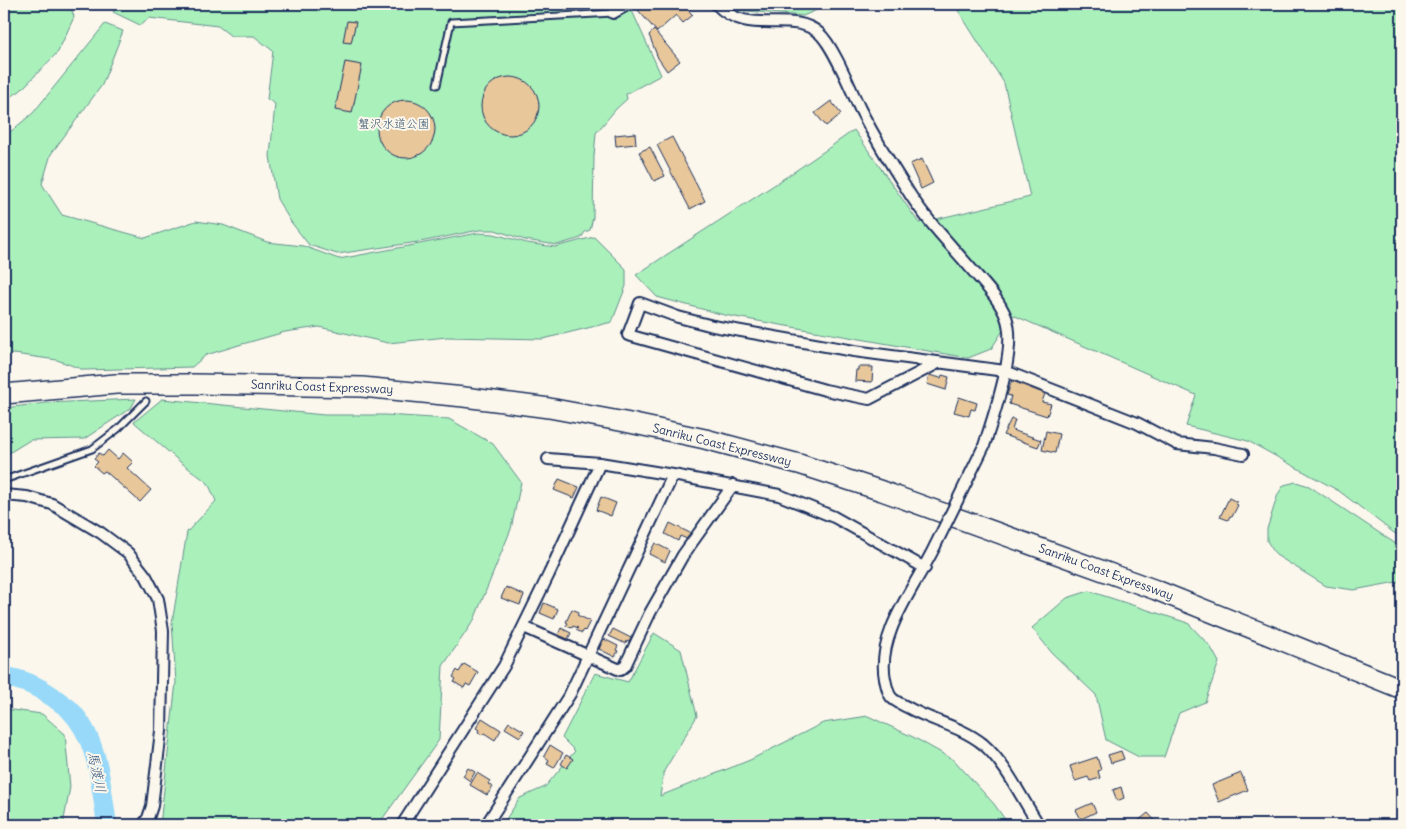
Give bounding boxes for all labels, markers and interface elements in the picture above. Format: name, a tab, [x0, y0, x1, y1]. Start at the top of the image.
park label: 蟹沢水道公園	[358, 116, 430, 131]
street label: Sanriku Coast Expressway	[251, 377, 393, 396]
street label: Sanriku Coast Expressway	[651, 420, 793, 469]
street label: Sanriku Coast Expressway	[1037, 540, 1176, 603]
water label: 馬渡川	[84, 750, 110, 794]

